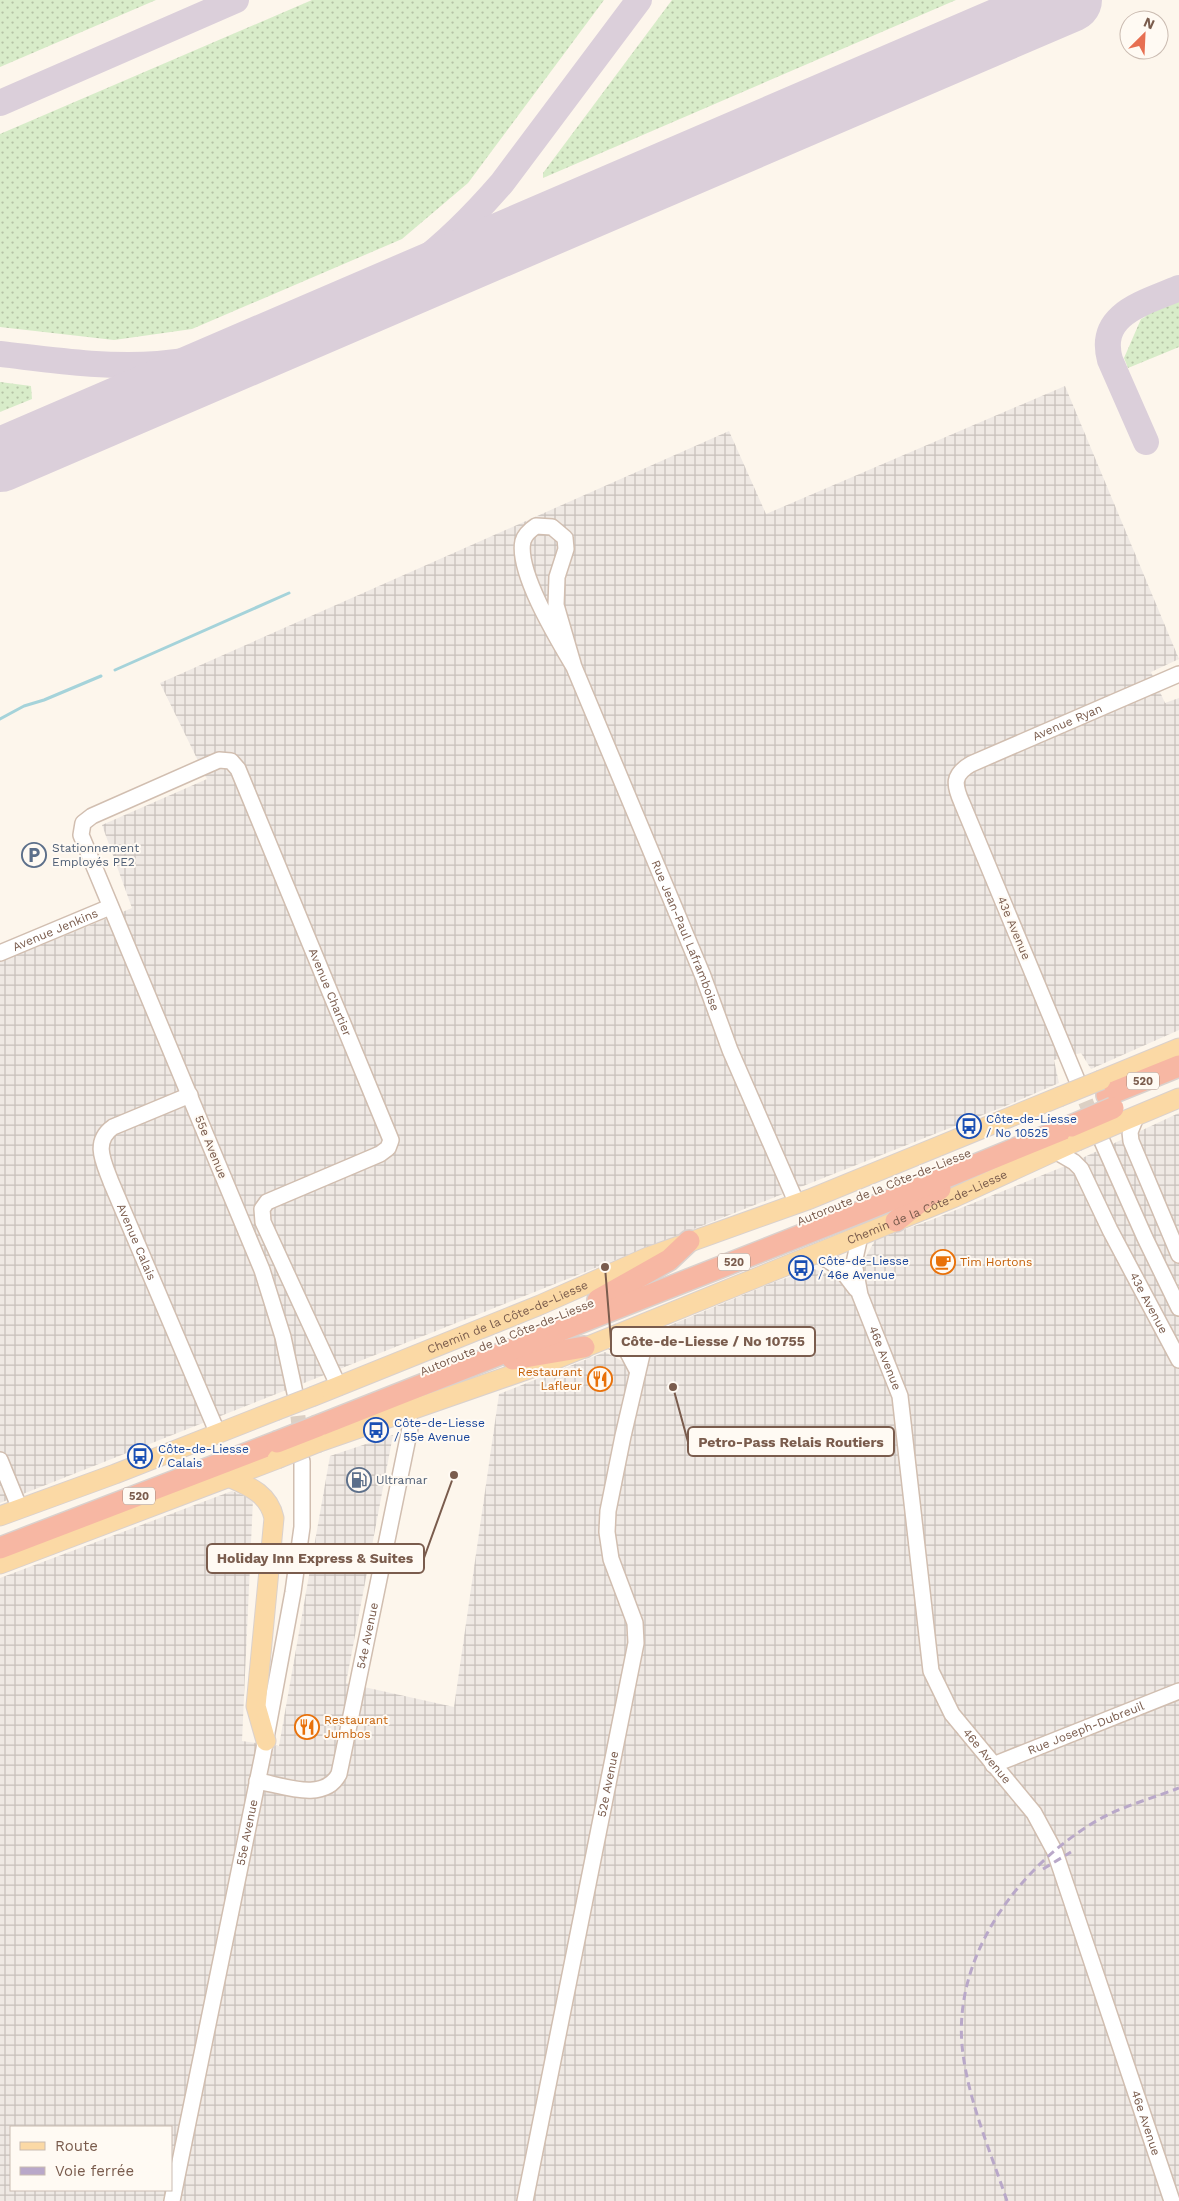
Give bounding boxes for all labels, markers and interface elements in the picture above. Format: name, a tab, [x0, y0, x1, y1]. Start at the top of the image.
north arrow	[1119, 10, 1169, 60]
text: N	[1141, 14, 1157, 33]
street label: Avenue Ryan	[1030, 701, 1104, 744]
place label: Stationnement Employés PE2	[52, 841, 139, 869]
parking icon: Stationnement Employés PE2	[21, 842, 47, 868]
street label: Rue Jean-Paul Laframboise	[648, 858, 722, 1013]
street label: 43e Avenue	[994, 894, 1034, 962]
street label: Avenue Jenkins	[11, 906, 100, 954]
street label: Avenue Chartier	[306, 946, 354, 1038]
road number: 520	[1127, 1072, 1159, 1090]
place label: Côte-de-Liesse / No 10525	[986, 1112, 1077, 1140]
street label: 55e Avenue	[192, 1113, 230, 1181]
bus stop icon: Côte-de-Liesse / No 10525	[956, 1113, 982, 1139]
street label: Autoroute de la Côte-de-Liesse	[795, 1146, 973, 1228]
street label: Chemin de la Côte-de-Liesse	[845, 1167, 1009, 1247]
street label: Avenue Calais	[114, 1202, 159, 1282]
cafe icon: Tim Hortons	[930, 1249, 956, 1275]
road number: 520	[718, 1254, 750, 1270]
place label: Côte-de-Liesse / 46e Avenue	[818, 1254, 909, 1282]
bus stop icon: Côte-de-Liesse / 46e Avenue	[788, 1255, 814, 1281]
place label: Tim Hortons	[960, 1255, 1032, 1269]
street label: 43e Avenue	[1127, 1270, 1171, 1336]
street label: Chemin de la Côte-de-Liesse	[425, 1278, 590, 1357]
street label: Autoroute de la Côte-de-Liesse	[418, 1296, 596, 1378]
street label: 46e Avenue	[866, 1324, 904, 1392]
callout: Côte-de-Liesse / No 10755	[611, 1327, 815, 1356]
text: Côte-de-Liesse / No 10755	[621, 1333, 805, 1349]
place label: Restaurant Lafleur	[518, 1365, 582, 1393]
restaurant icon: Restaurant Lafleur	[587, 1366, 613, 1392]
place label: Côte-de-Liesse / 55e Avenue	[394, 1416, 485, 1444]
bus stop icon: Côte-de-Liesse / 55e Avenue	[363, 1417, 389, 1443]
callout: Petro-Pass Relais Routiers	[688, 1427, 894, 1456]
text: Petro-Pass Relais Routiers	[698, 1434, 884, 1450]
place label: Côte-de-Liesse / Calais	[158, 1442, 249, 1470]
bus stop icon: Côte-de-Liesse / Calais	[127, 1443, 153, 1469]
fuel station icon: Ultramar	[346, 1467, 372, 1493]
place label: Ultramar	[376, 1473, 428, 1487]
road number: 520	[123, 1488, 155, 1504]
callout: Holiday Inn Express & Suites	[207, 1544, 424, 1573]
text: Holiday Inn Express & Suites	[217, 1550, 414, 1566]
street label: 54e Avenue	[354, 1601, 381, 1670]
street label: Rue Joseph-Dubreuil	[1026, 1699, 1146, 1757]
place label: Restaurant Jumbos	[324, 1713, 388, 1741]
restaurant icon: Restaurant Jumbos	[294, 1714, 320, 1740]
street label: 46e Avenue	[960, 1725, 1014, 1787]
street label: 52e Avenue	[595, 1750, 621, 1818]
street label: 55e Avenue	[233, 1798, 261, 1867]
street label: 46e Avenue	[1128, 2089, 1163, 2157]
legend	[10, 2126, 172, 2191]
text: Route	[55, 2137, 98, 2155]
text: Voie ferrée	[55, 2162, 134, 2180]

